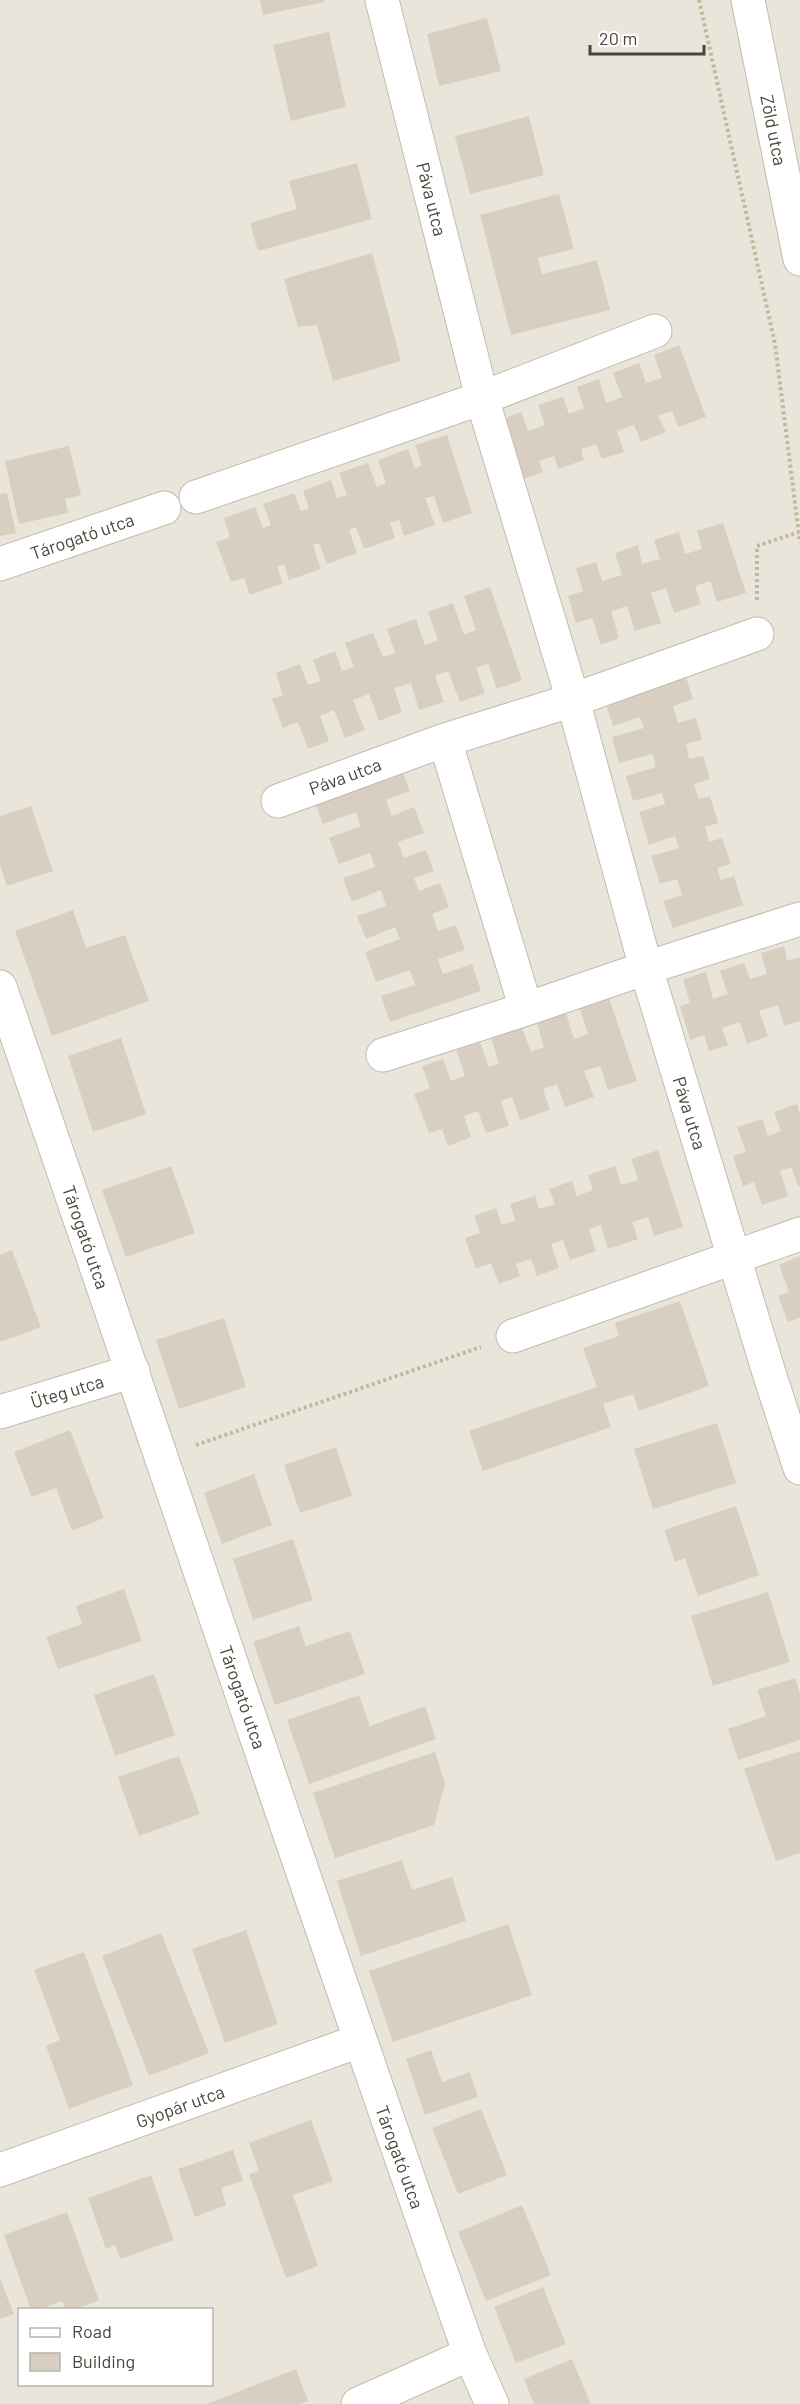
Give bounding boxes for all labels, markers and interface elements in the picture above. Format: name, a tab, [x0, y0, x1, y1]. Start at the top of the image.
scale bar	[590, 18, 704, 56]
text: 20 m	[599, 27, 637, 49]
street label: Zöld utca	[756, 93, 792, 167]
street label: Páva utca	[412, 160, 452, 238]
street label: Tárogató utca	[27, 508, 137, 564]
street label: Páva utca	[306, 753, 384, 799]
street label: Páva utca	[668, 1074, 712, 1152]
street label: Tárogató utca	[58, 1182, 114, 1292]
street label: Üteg utca	[28, 1369, 106, 1413]
street label: Tárogató utca	[215, 1642, 271, 1752]
street label: Gyopár utca	[133, 2080, 227, 2132]
street label: Tárogató utca	[371, 2102, 429, 2212]
legend	[18, 2308, 213, 2386]
text: Road	[72, 2320, 112, 2342]
text: Building	[72, 2350, 135, 2372]

